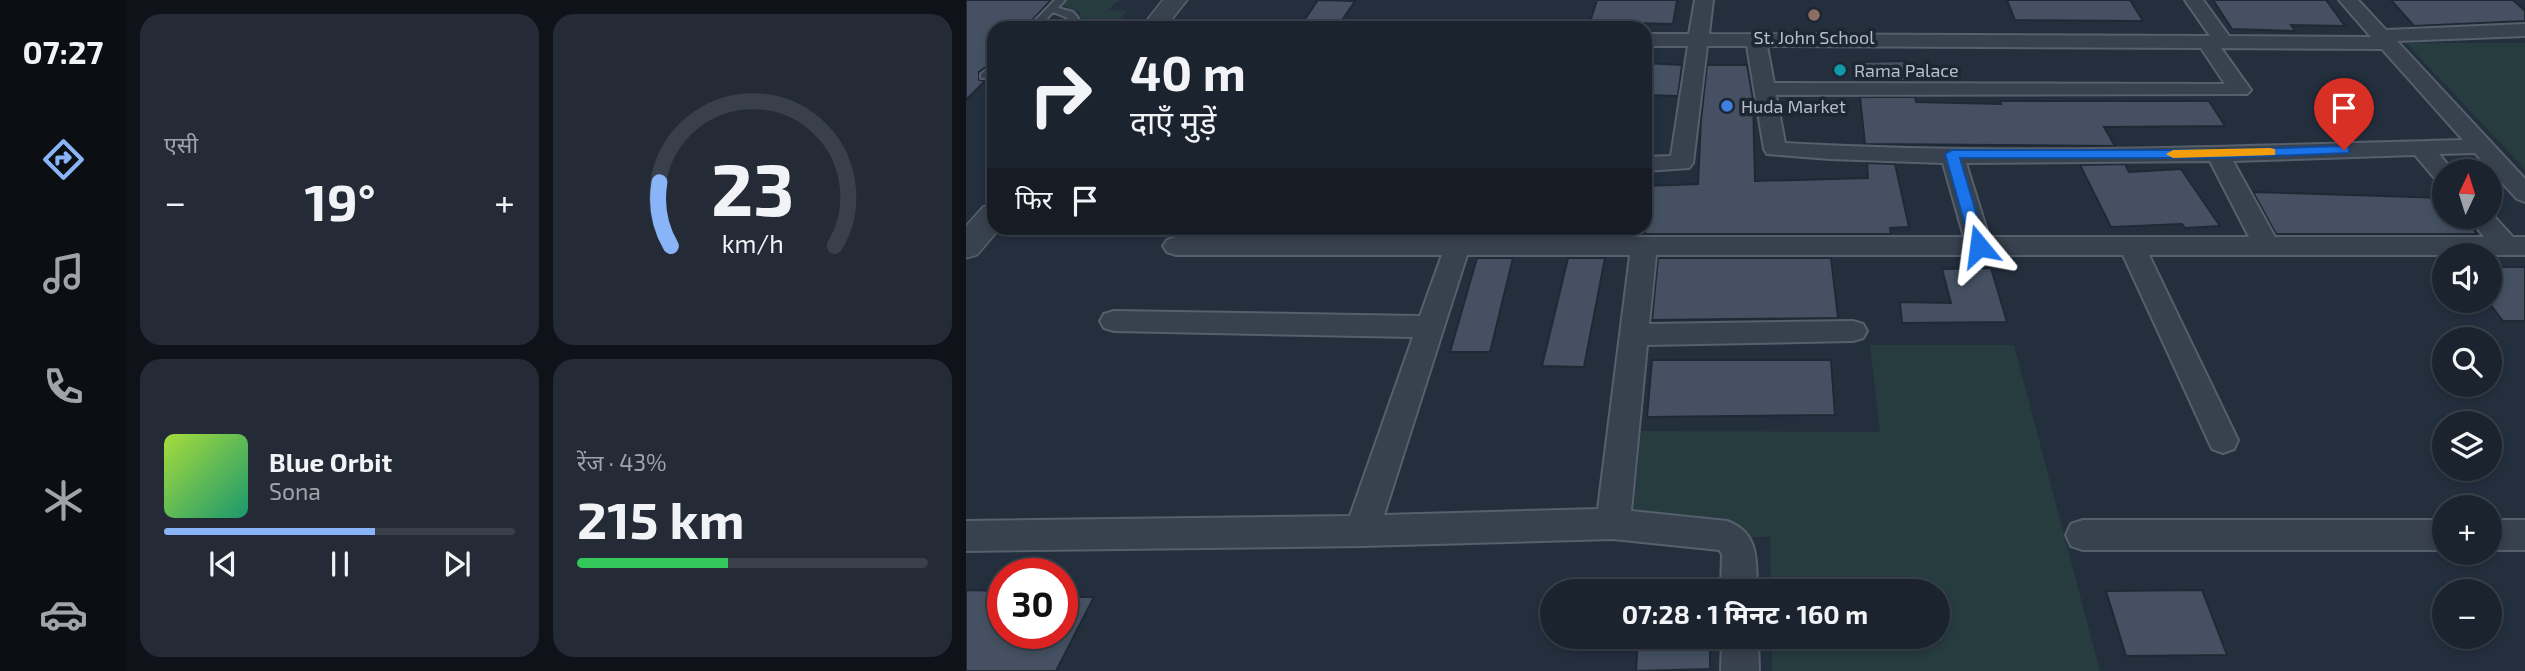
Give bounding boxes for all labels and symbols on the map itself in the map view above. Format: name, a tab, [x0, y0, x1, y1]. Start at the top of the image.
marker: St. John School	[1806, 7, 1822, 23]
place label: St. John School	[1753, 26, 1875, 48]
place label: Rama Palace	[1854, 59, 1959, 81]
marker: Rama Palace	[1832, 62, 1848, 78]
pin	[2314, 78, 2374, 150]
place label: Huda Market	[1741, 95, 1846, 117]
marker: Huda Market	[1719, 98, 1735, 114]
north arrow	[2432, 159, 2502, 229]
position arrow	[1942, 209, 2016, 283]
speed limit sign: 30	[987, 558, 1078, 649]

